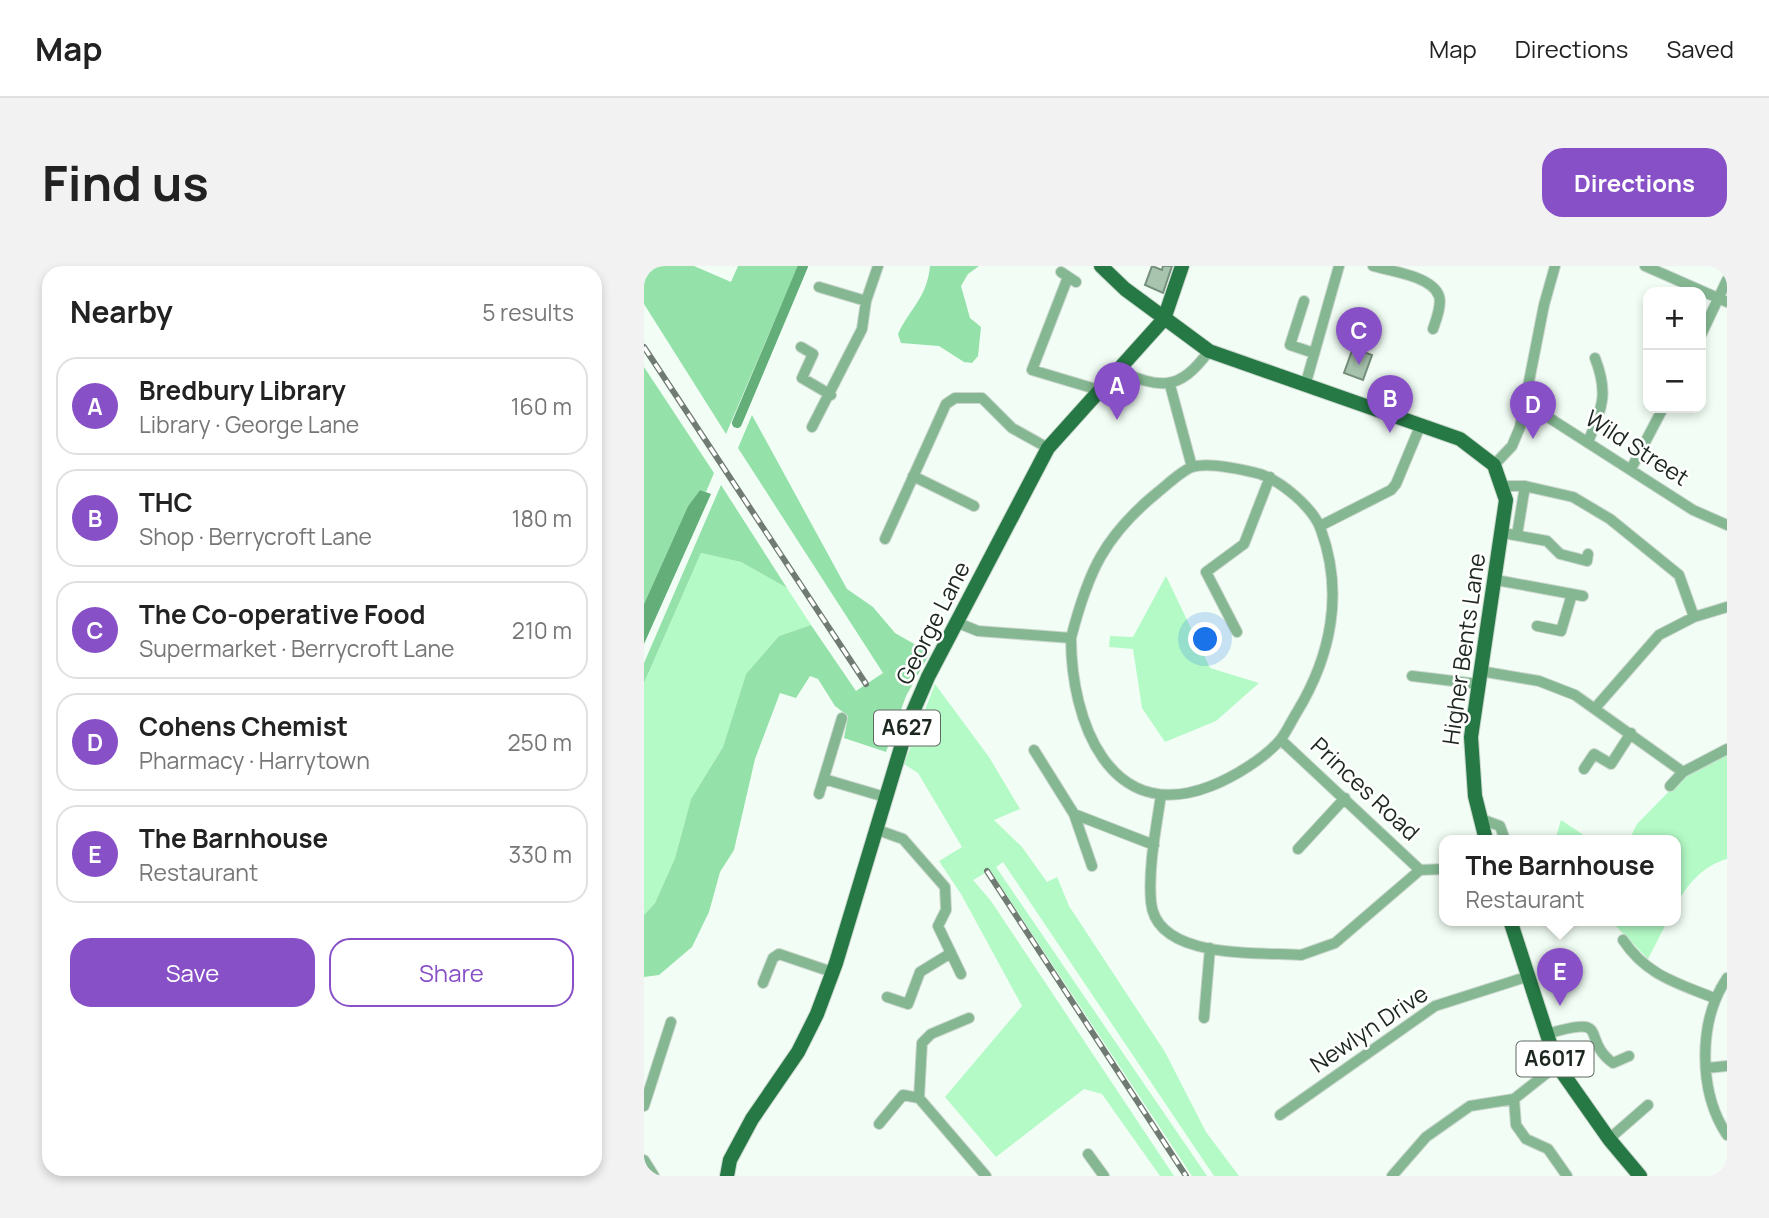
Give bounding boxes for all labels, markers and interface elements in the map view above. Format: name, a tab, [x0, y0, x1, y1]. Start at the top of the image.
text: Map	[35, 26, 103, 71]
text: Map	[1429, 32, 1477, 65]
text: Directions	[1515, 32, 1628, 65]
text: Saved	[1666, 32, 1734, 65]
button: Directions	[1542, 148, 1727, 217]
text: Find us	[42, 149, 209, 216]
map controls	[1643, 287, 1706, 413]
button: +	[1643, 287, 1706, 350]
text: Nearby	[70, 291, 173, 332]
text: 5 results	[482, 296, 574, 328]
pin: C	[1336, 307, 1382, 365]
button: −	[1643, 350, 1706, 413]
pin: A	[1094, 362, 1140, 420]
text: Bredbury Library	[139, 372, 346, 408]
pin: B	[1367, 375, 1413, 433]
pin: D	[1510, 381, 1556, 439]
text: A	[87, 390, 103, 422]
text: 160 m	[511, 390, 572, 422]
street label: Wild Street	[1580, 402, 1696, 493]
text: Library · George Lane	[139, 408, 359, 440]
text: THC	[139, 484, 193, 520]
text: B	[88, 502, 102, 534]
text: 180 m	[512, 502, 572, 534]
text: Shop · Berrycroft Lane	[139, 520, 372, 552]
street label: Higher Bents Lane	[1434, 551, 1492, 747]
street label: George Lane	[887, 555, 977, 690]
text: The Co-operative Food	[139, 596, 426, 632]
text: C	[87, 614, 104, 646]
text: 210 m	[512, 614, 572, 646]
your location	[1188, 622, 1222, 656]
text: Supermarket · Berrycroft Lane	[139, 632, 455, 664]
text: Cohens Chemist	[139, 708, 348, 744]
road number: A627	[874, 710, 940, 746]
text: D	[87, 726, 103, 758]
text: 250 m	[507, 726, 572, 758]
street label: Princes Road	[1304, 729, 1427, 847]
text: Pharmacy · Harrytown	[139, 744, 370, 776]
text: The Barnhouse	[139, 820, 328, 856]
popup	[1439, 835, 1681, 926]
text: E	[88, 838, 102, 870]
text: 330 m	[508, 838, 572, 870]
text: The Barnhouse	[1465, 847, 1655, 883]
text: Restaurant	[139, 856, 258, 888]
text: Restaurant	[1465, 883, 1585, 915]
button: Save	[70, 938, 315, 1007]
button: Share	[329, 938, 574, 1007]
pin: E	[1537, 948, 1583, 1006]
street label: Newlyn Drive	[1303, 977, 1434, 1079]
road number: A6017	[1516, 1042, 1594, 1076]

